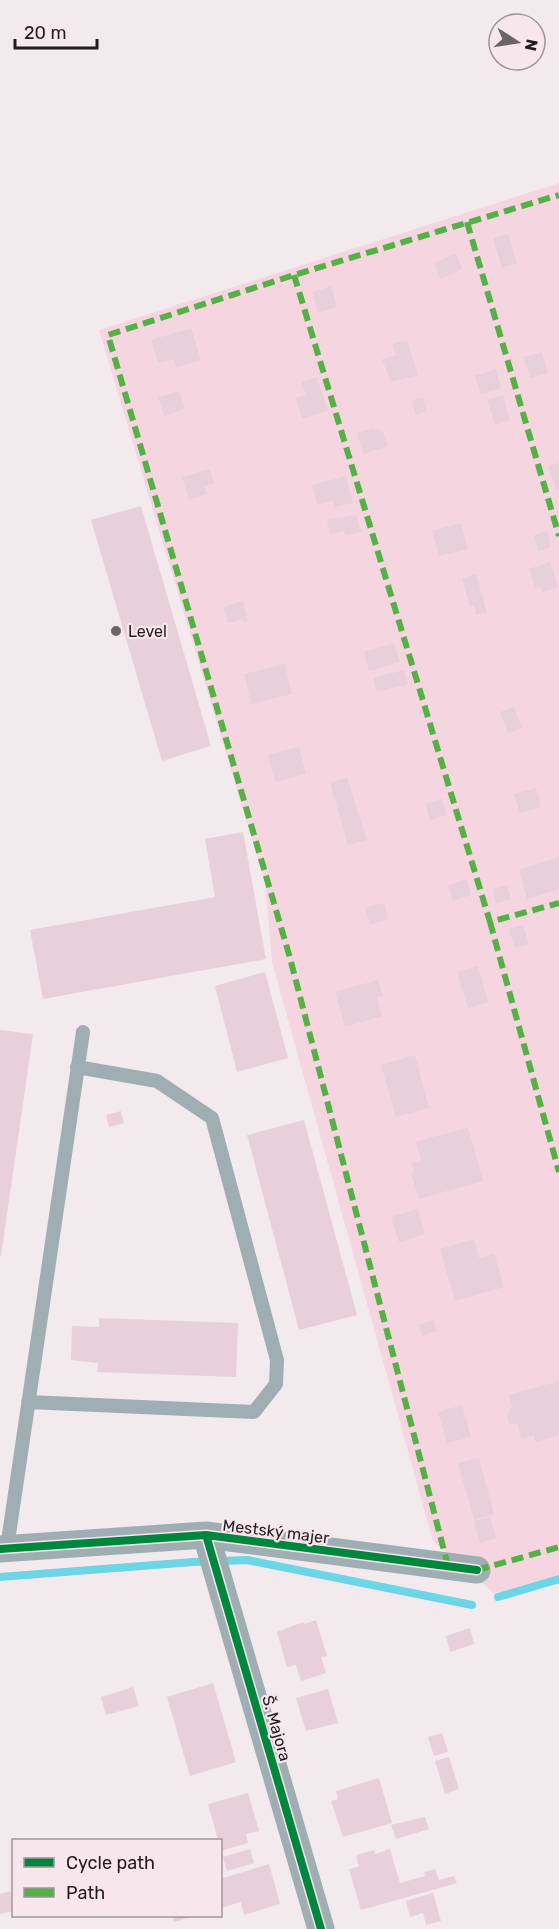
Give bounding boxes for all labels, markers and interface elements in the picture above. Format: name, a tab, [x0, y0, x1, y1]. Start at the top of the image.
scale bar	[15, 12, 98, 50]
north arrow	[487, 12, 547, 72]
text: 20 m	[24, 22, 66, 44]
text: N	[521, 37, 542, 53]
place label: Level	[128, 622, 167, 641]
marker: Level	[109, 624, 123, 638]
street label: Mestský majer	[222, 1516, 330, 1547]
street label: Š. Majora	[258, 1693, 296, 1763]
legend	[12, 1839, 222, 1917]
text: Cycle path	[66, 1852, 155, 1874]
text: Path	[66, 1882, 105, 1904]

